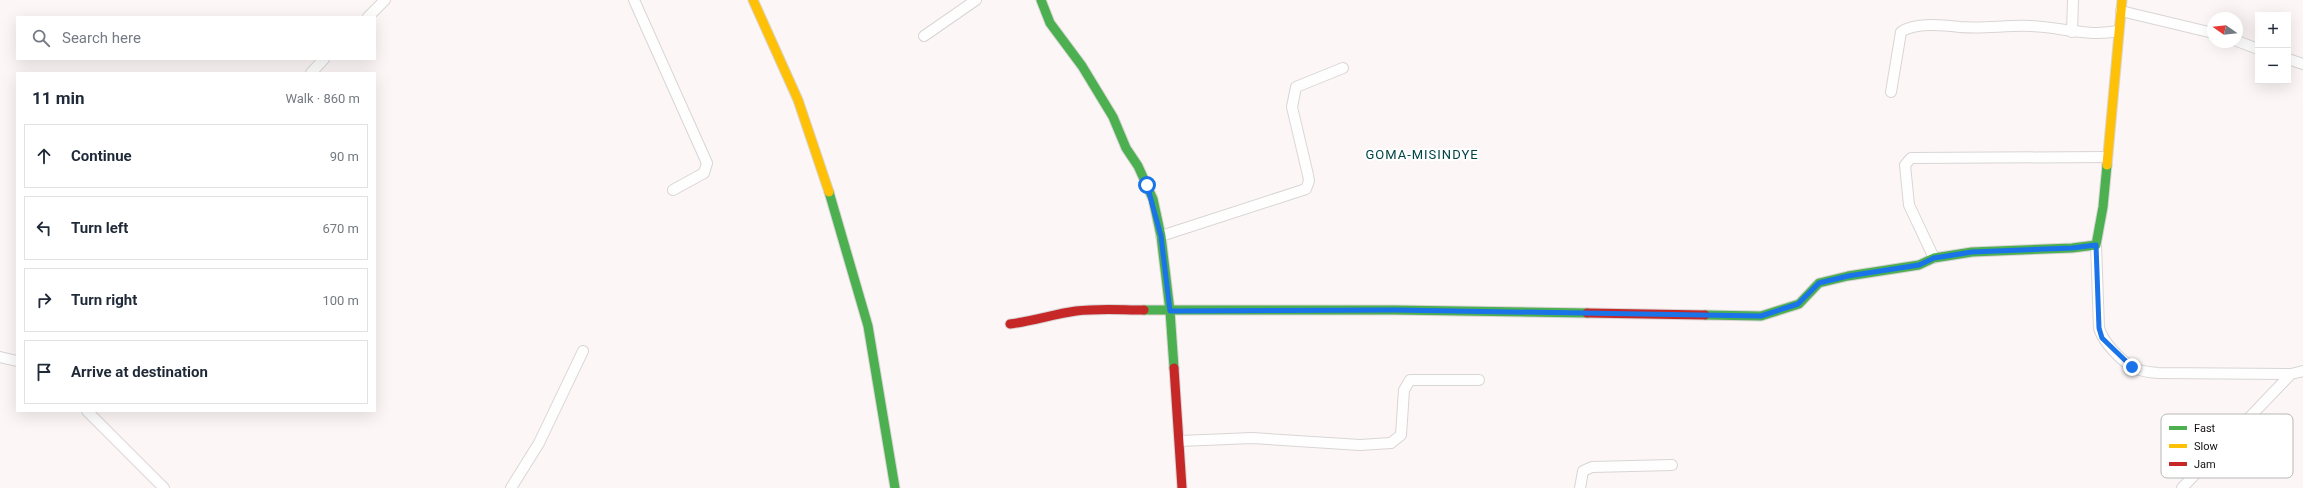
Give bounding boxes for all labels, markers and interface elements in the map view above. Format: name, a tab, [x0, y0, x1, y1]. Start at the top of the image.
north arrow	[2207, 12, 2243, 48]
map controls	[2255, 12, 2291, 84]
button: +	[2255, 12, 2291, 48]
search box	[16, 16, 376, 60]
icon: search	[30, 27, 52, 49]
text: Search here	[62, 29, 141, 47]
button: −	[2255, 48, 2291, 84]
text: 11 min	[32, 88, 85, 108]
text: Walk · 860 m	[285, 91, 360, 106]
icon: ahead	[33, 145, 55, 167]
text: Continue	[71, 147, 132, 165]
district label: GOMA-MISINDYE	[1365, 147, 1479, 162]
text: 90 m	[330, 149, 359, 164]
route start	[1138, 176, 1156, 194]
icon: left	[33, 217, 55, 239]
text: Turn left	[71, 219, 128, 237]
text: 670 m	[322, 221, 359, 236]
icon: right	[33, 289, 55, 311]
text: Turn right	[71, 291, 137, 309]
text: 100 m	[322, 293, 359, 308]
route end	[2123, 358, 2141, 376]
icon: arrive	[33, 361, 55, 383]
text: Arrive at destination	[71, 363, 208, 381]
legend	[2161, 414, 2293, 478]
text: Fast	[2194, 422, 2216, 435]
text: Slow	[2194, 440, 2218, 453]
text: Jam	[2194, 458, 2216, 471]

